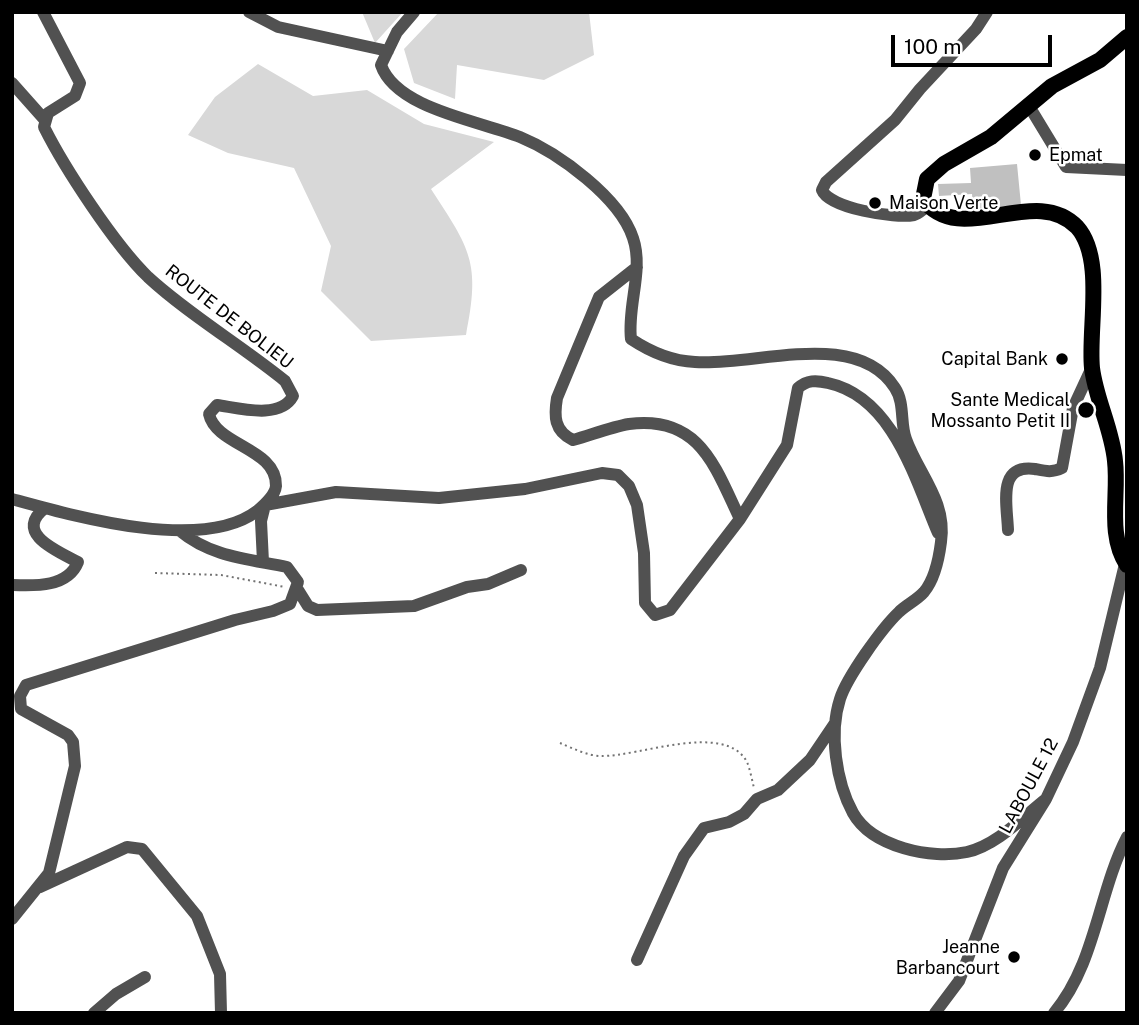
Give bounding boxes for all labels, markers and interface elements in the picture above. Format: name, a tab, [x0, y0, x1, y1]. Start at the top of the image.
scale bar	[894, 21, 1055, 65]
text: 100 m	[904, 34, 961, 59]
place label: Epmat	[1049, 144, 1103, 166]
marker: Epmat	[1027, 147, 1043, 163]
place label: Maison Verte	[889, 192, 999, 214]
marker: Maison Verte	[867, 195, 883, 211]
street label: ROUTE DE BOLIEU	[161, 260, 297, 374]
place label: Capital Bank	[941, 348, 1048, 370]
marker: Capital Bank	[1054, 351, 1070, 367]
place label: Sante Medical Mossanto Petit II	[930, 389, 1070, 432]
marker: Sante Medical Mossanto Petit II	[1076, 400, 1096, 420]
street label: LABOULE 12	[995, 735, 1063, 837]
place label: Jeanne Barbancourt	[896, 936, 1000, 978]
marker: Jeanne Barbancourt	[1006, 949, 1022, 965]

